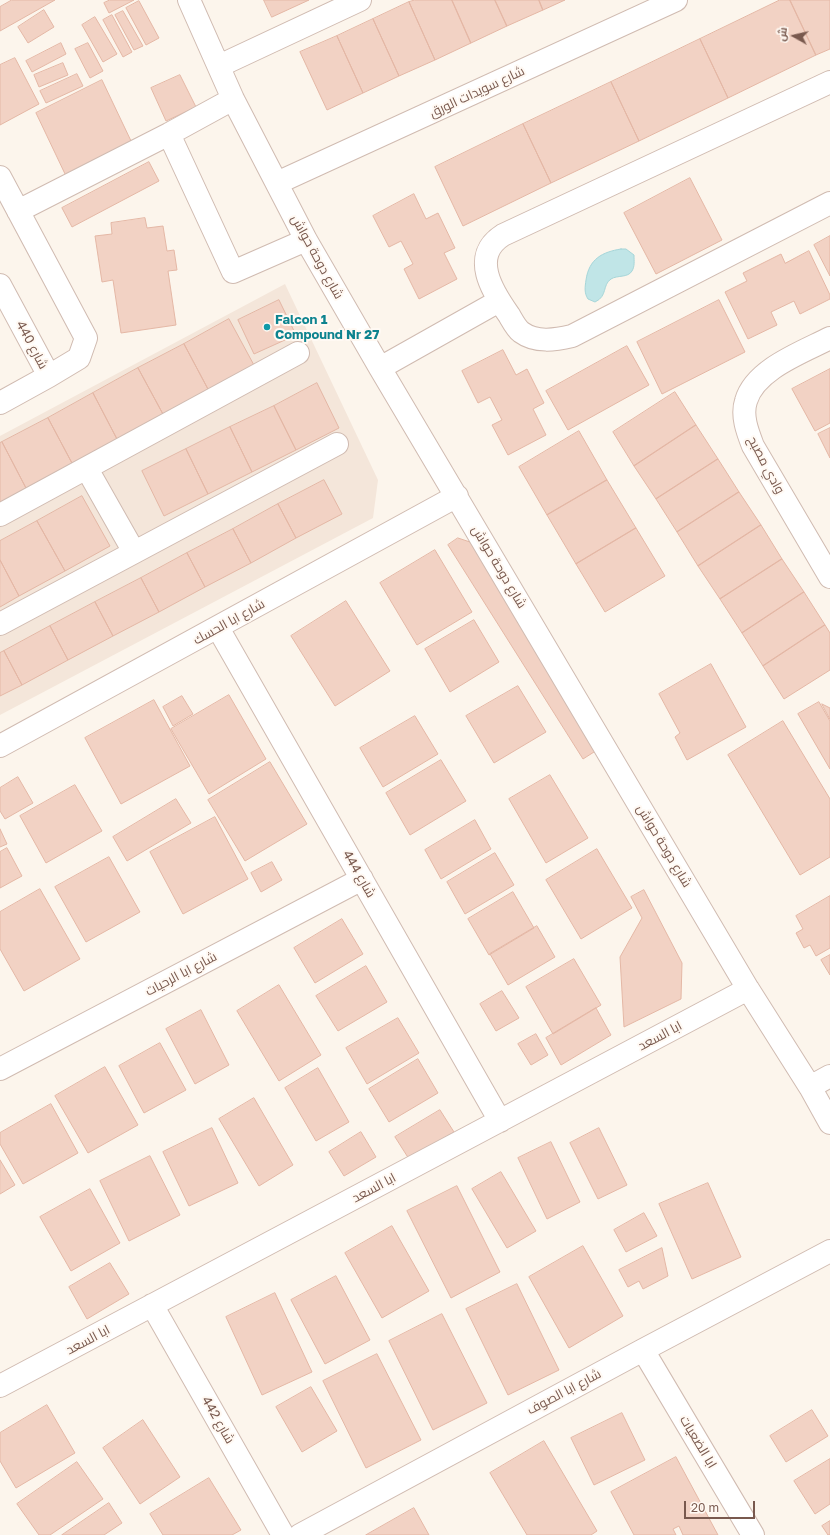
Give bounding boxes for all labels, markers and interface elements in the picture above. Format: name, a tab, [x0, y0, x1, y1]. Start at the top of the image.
north arrow	[774, 16, 814, 56]
text: ش	[774, 26, 789, 42]
street label: شارع سويدات الورق	[427, 63, 527, 121]
street label: شارع دوحة حواش	[287, 212, 347, 302]
place label: Falcon 1 Compound Nr 27	[275, 312, 379, 343]
street label: شارع 440	[13, 318, 51, 372]
marker: Falcon 1 Compound Nr 27	[262, 322, 272, 332]
street label: وادي مصبح	[744, 433, 788, 497]
street label: شارع دوحة حواش	[468, 523, 530, 611]
street label: شارع ابا الحسك	[191, 596, 267, 648]
street label: شارع دوحة حواش	[633, 802, 695, 890]
street label: شارع 444	[339, 847, 379, 901]
street label: شارع ابا الرحيات	[143, 949, 219, 999]
street label: ابا السعد	[635, 1018, 685, 1054]
street label: ابا السعد	[349, 1170, 399, 1206]
street label: ابا السعد	[63, 1322, 113, 1358]
street label: شارع ابا الصوف	[524, 1366, 604, 1418]
street label: شارع 442	[198, 1394, 238, 1446]
street label: ابا الضعيات	[676, 1413, 720, 1471]
scale bar	[686, 1493, 757, 1519]
text: 20 m	[691, 1500, 719, 1515]

